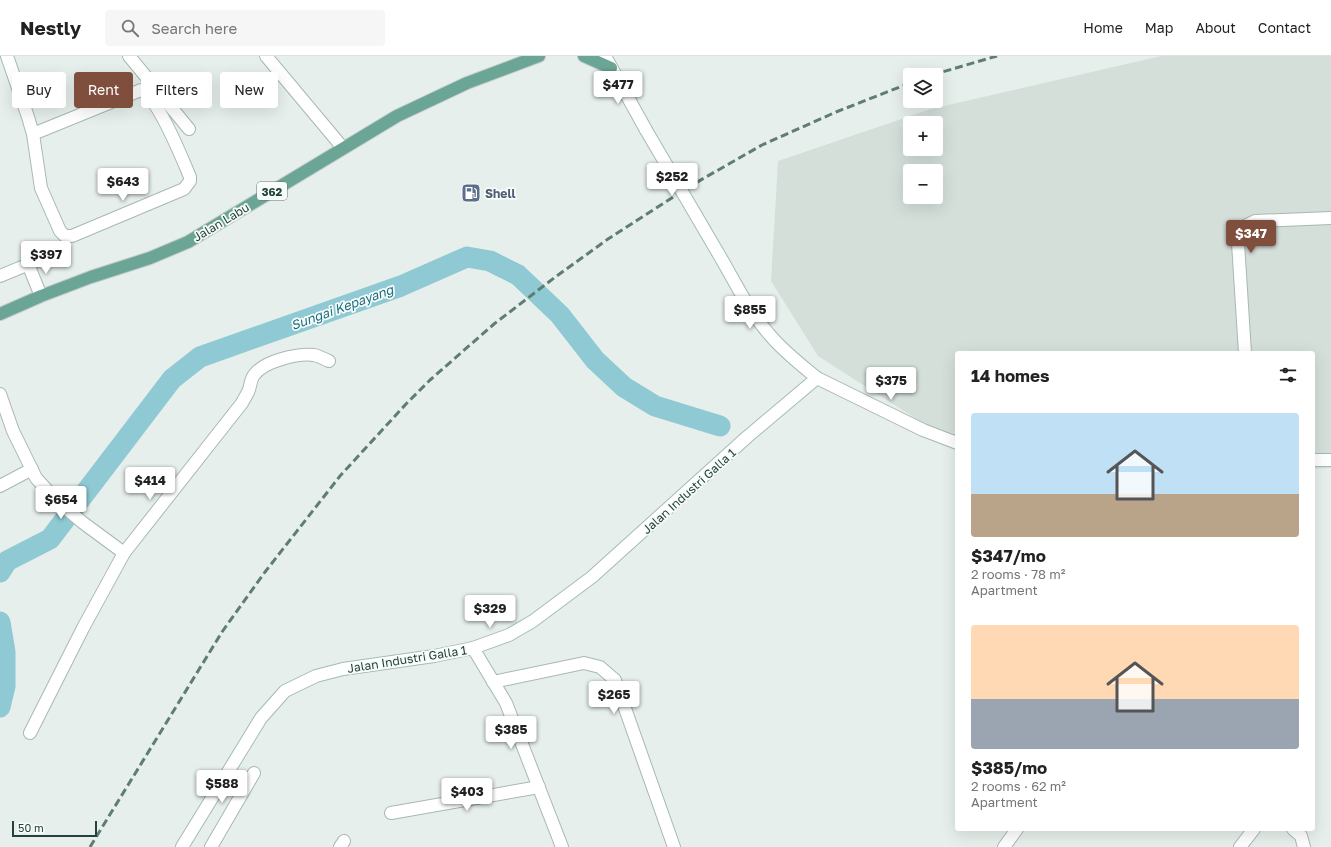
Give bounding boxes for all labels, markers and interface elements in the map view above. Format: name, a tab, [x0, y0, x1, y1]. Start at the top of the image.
search box	[105, 10, 385, 46]
text: Nestly	[20, 16, 81, 39]
icon: search	[119, 17, 141, 39]
text: Search here	[151, 19, 237, 37]
text: Home	[1083, 19, 1123, 36]
text: Map	[1145, 19, 1173, 36]
text: About	[1195, 19, 1236, 36]
text: Contact	[1258, 19, 1311, 36]
map controls	[903, 68, 943, 204]
button: layers	[903, 68, 943, 108]
pin: $477	[594, 71, 642, 105]
chip: Buy	[12, 72, 66, 108]
chip: Rent	[74, 72, 133, 108]
chip: Filters	[141, 72, 212, 108]
chip: New	[220, 72, 278, 108]
text: $477	[602, 76, 634, 92]
button: +	[903, 116, 943, 156]
pin: $252	[648, 163, 696, 197]
button: −	[903, 164, 943, 204]
pin: $643	[99, 168, 147, 202]
text: $252	[656, 168, 688, 184]
text: $643	[106, 173, 140, 189]
road number: 362	[257, 182, 287, 200]
fuel station icon: Shell	[460, 182, 482, 204]
place label: Shell	[485, 186, 515, 201]
street label: Jalan Labu	[190, 199, 252, 245]
pin: $347	[1227, 220, 1275, 254]
text: $347	[1235, 225, 1267, 241]
pin: $397	[22, 241, 70, 275]
text: $397	[30, 246, 62, 262]
water label: Sungai Kepayang	[289, 281, 396, 333]
pin: $855	[726, 296, 774, 330]
text: $855	[734, 301, 766, 317]
icon: filters	[1277, 364, 1299, 386]
text: 14 homes	[971, 365, 1050, 386]
pin: $375	[867, 367, 915, 401]
text: $375	[875, 372, 907, 388]
icon: home	[1099, 439, 1171, 511]
street label: Jalan Industri Galla 1	[639, 445, 739, 537]
pin: $414	[126, 467, 174, 501]
text: $414	[134, 472, 166, 488]
pin: $654	[37, 486, 85, 520]
text: $654	[44, 491, 78, 507]
text: $347/mo	[971, 545, 1046, 566]
text: 2 rooms · 78 m²	[971, 566, 1065, 582]
text: Apartment	[971, 582, 1038, 598]
pin: $329	[466, 595, 514, 629]
text: $329	[474, 600, 506, 616]
street label: Jalan Industri Galla 1	[346, 642, 468, 676]
icon: home	[1099, 651, 1171, 723]
pin: $265	[590, 681, 638, 715]
text: $265	[598, 686, 630, 702]
pin: $385	[487, 716, 535, 750]
text: $385	[495, 721, 527, 737]
text: $385/mo	[971, 757, 1047, 778]
pin: $588	[198, 770, 246, 804]
text: $588	[205, 775, 239, 791]
pin: $403	[443, 778, 491, 812]
text: 2 rooms · 62 m²	[971, 778, 1066, 794]
text: $403	[450, 783, 484, 799]
text: Apartment	[971, 794, 1038, 810]
scale bar	[12, 819, 97, 838]
text: 50 m	[18, 821, 44, 834]

